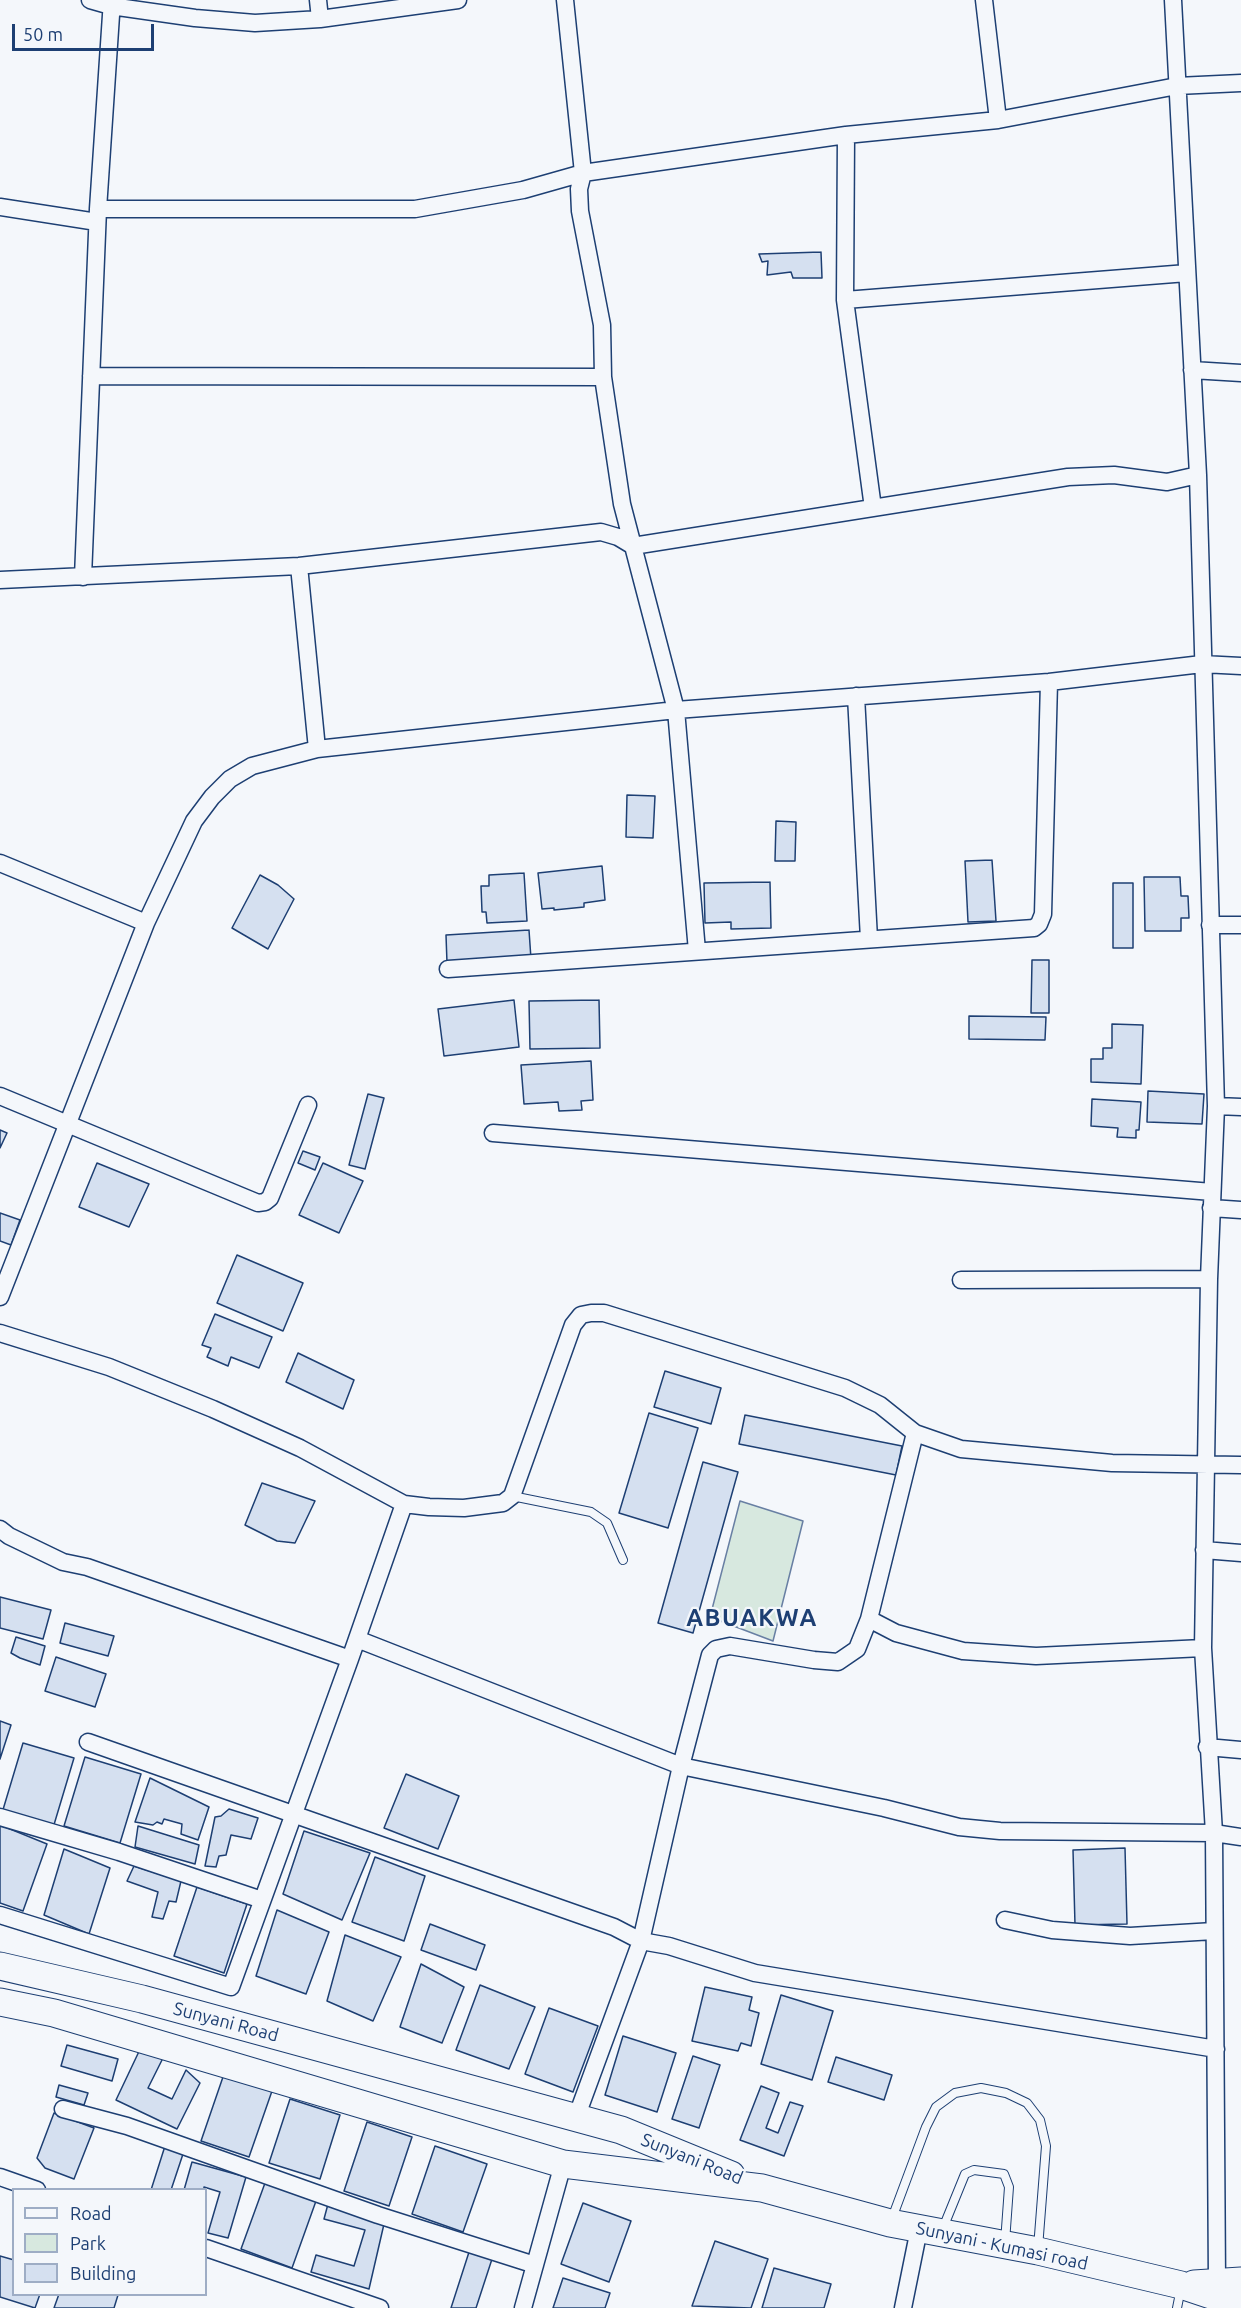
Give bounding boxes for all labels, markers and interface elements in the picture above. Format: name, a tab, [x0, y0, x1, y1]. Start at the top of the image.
scale bar	[15, 12, 158, 50]
text: 50 m	[23, 24, 63, 44]
district label: ABUAKWA	[686, 1604, 818, 1632]
street label: Sunyani Road	[171, 1998, 281, 2046]
street label: Sunyani Road	[638, 2129, 746, 2189]
legend	[12, 2188, 207, 2296]
text: Road	[70, 2203, 112, 2223]
street label: Sunyani - Kumasi road	[914, 2217, 1090, 2275]
text: Park	[70, 2233, 106, 2253]
text: Building	[70, 2263, 136, 2283]

